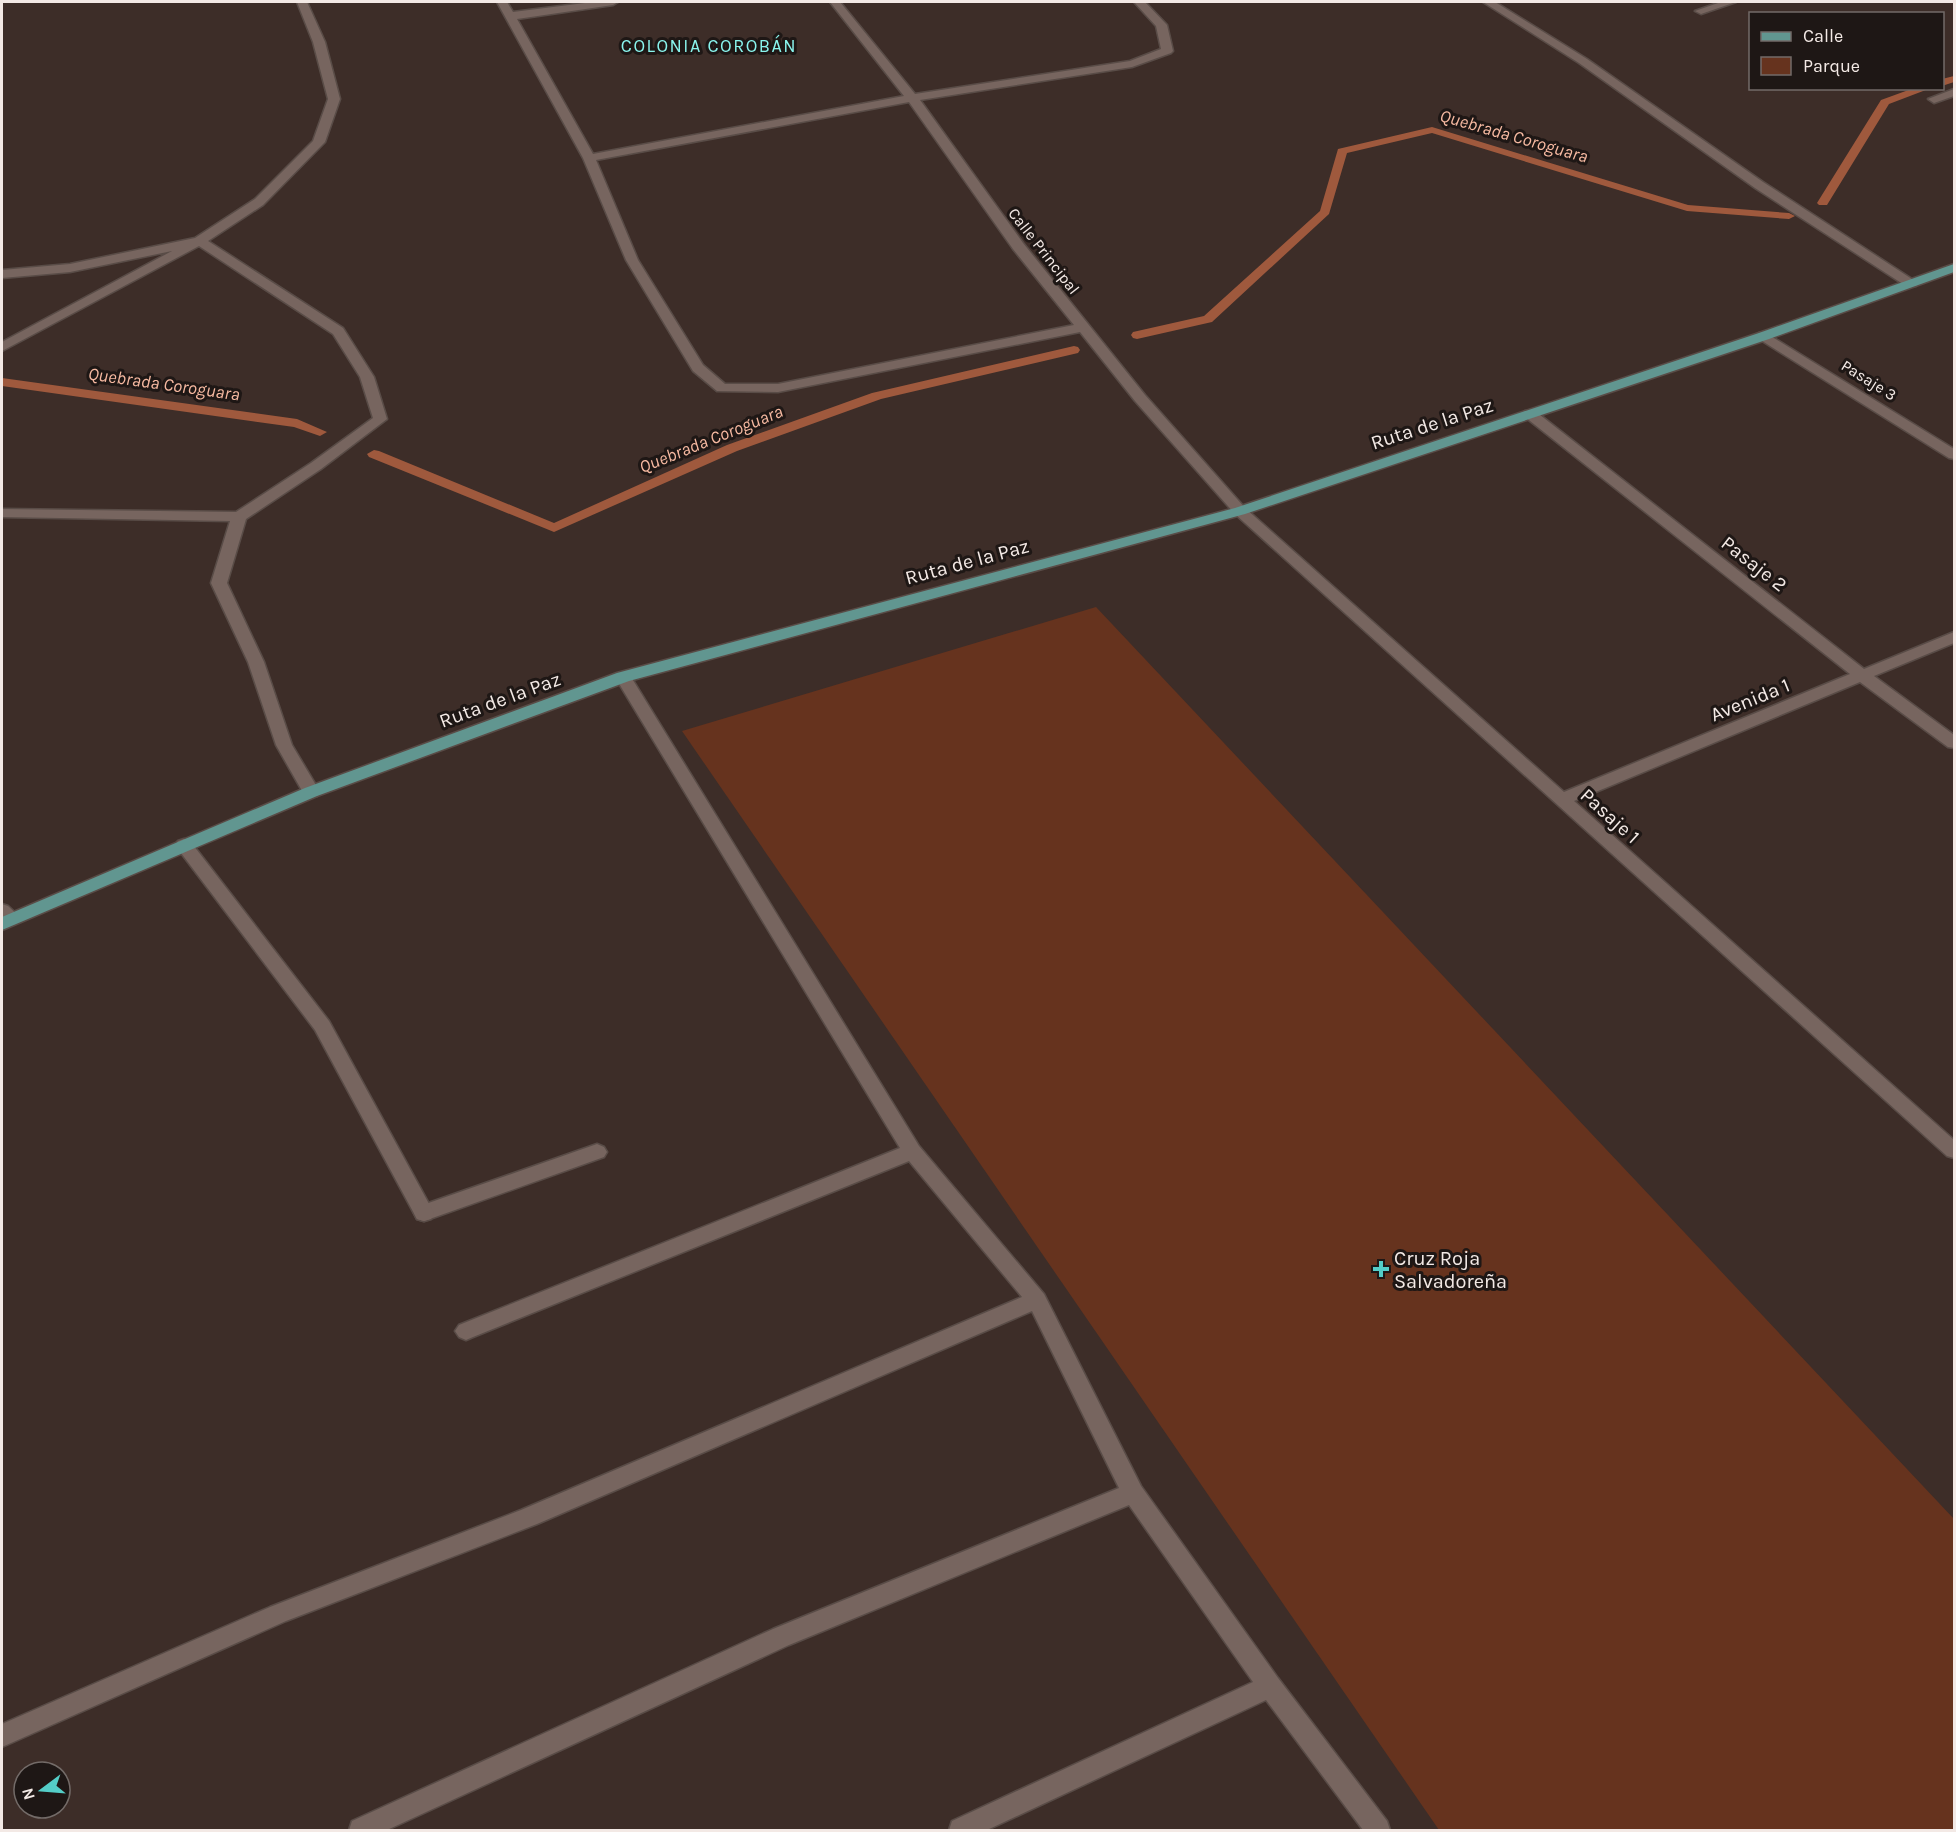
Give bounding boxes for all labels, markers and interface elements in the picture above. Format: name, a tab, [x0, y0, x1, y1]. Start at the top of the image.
legend	[1749, 12, 1944, 90]
text: Calle	[1803, 25, 1843, 47]
district label: COLONIA COROBÁN	[621, 34, 797, 57]
text: Parque	[1803, 55, 1860, 77]
water label: Quebrada Coroguara	[1437, 104, 1591, 168]
street label: Calle Principal	[1004, 204, 1084, 298]
street label: Pasaje 3	[1838, 356, 1900, 404]
water label: Quebrada Coroguara	[87, 362, 241, 406]
street label: Ruta de la Paz	[1368, 393, 1496, 455]
water label: Quebrada Coroguara	[636, 400, 786, 478]
street label: Pasaje 2	[1717, 531, 1791, 597]
street label: Ruta de la Paz	[902, 534, 1032, 590]
street label: Ruta de la Paz	[436, 667, 564, 733]
street label: Avenida 1	[1707, 674, 1793, 726]
street label: Pasaje 1	[1576, 784, 1644, 848]
place label: Cruz Roja Salvadoreña	[1394, 1247, 1507, 1293]
marker: Cruz Roja Salvadoreña	[1372, 1260, 1390, 1278]
north arrow	[12, 1760, 72, 1820]
text: N	[17, 1786, 39, 1802]

